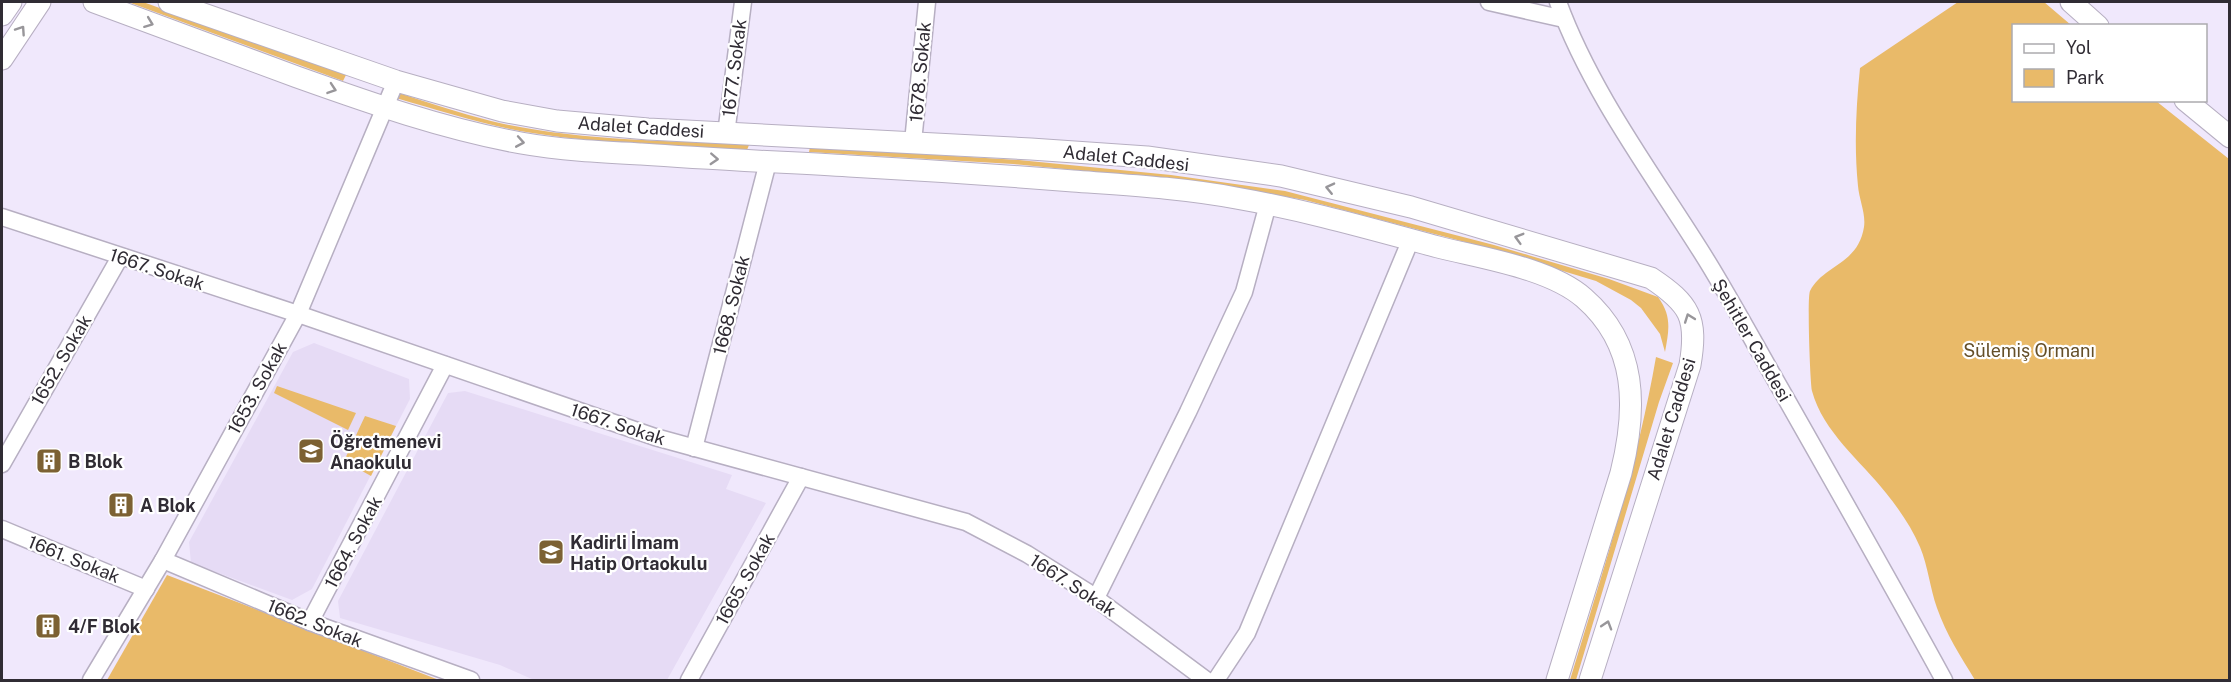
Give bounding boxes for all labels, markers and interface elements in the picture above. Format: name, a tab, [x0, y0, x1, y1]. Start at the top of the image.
one-way arrow	[143, 15, 154, 28]
street label: 1677. Sokak	[718, 18, 750, 118]
street label: 1678. Sokak	[905, 21, 935, 123]
legend	[2012, 24, 2207, 102]
one-way arrow	[13, 26, 24, 37]
text: Yol	[2066, 37, 2091, 58]
text: Park	[2066, 67, 2104, 88]
one-way arrow	[326, 82, 337, 95]
street label: Adalet Caddesi	[577, 112, 705, 142]
one-way arrow	[514, 135, 524, 148]
street label: Adalet Caddesi	[1062, 141, 1190, 175]
one-way arrow	[709, 152, 718, 165]
one-way arrow	[1325, 183, 1335, 196]
one-way arrow	[1514, 233, 1525, 245]
street label: 1667. Sokak	[107, 244, 207, 294]
street label: 1668. Sokak	[709, 253, 753, 357]
street label: Şehitler Caddesi	[1708, 275, 1796, 405]
street label: 1652. Sokak	[27, 311, 95, 409]
one-way arrow	[1684, 313, 1697, 323]
street label: 1653. Sokak	[223, 338, 291, 438]
park label: Sülemiş Ormanı	[1963, 340, 2095, 361]
street label: Adalet Caddesi	[1642, 355, 1700, 483]
street label: 1667. Sokak	[568, 399, 668, 449]
place label: Öğretmenevi Anaokulu	[330, 430, 441, 473]
school or university icon: Öğretmenevi Anaokulu	[296, 436, 326, 466]
building icon: B Blok	[34, 446, 64, 476]
place label: B Blok	[68, 451, 123, 472]
building icon: A Blok	[106, 490, 136, 520]
street label: 1664. Sokak	[320, 492, 386, 592]
place label: A Blok	[140, 495, 196, 516]
street label: 1665. Sokak	[711, 529, 779, 629]
street label: 1661. Sokak	[25, 531, 123, 587]
place label: Kadirli İmam Hatip Ortaokulu	[570, 531, 707, 574]
school or university icon: Kadirli İmam Hatip Ortaokulu	[536, 537, 566, 567]
street label: 1667. Sokak	[1026, 549, 1120, 621]
street label: 1662. Sokak	[264, 594, 366, 652]
building icon: 4/F Blok	[33, 611, 63, 641]
place label: 4/F Blok	[68, 616, 141, 637]
one-way arrow	[1600, 620, 1612, 631]

